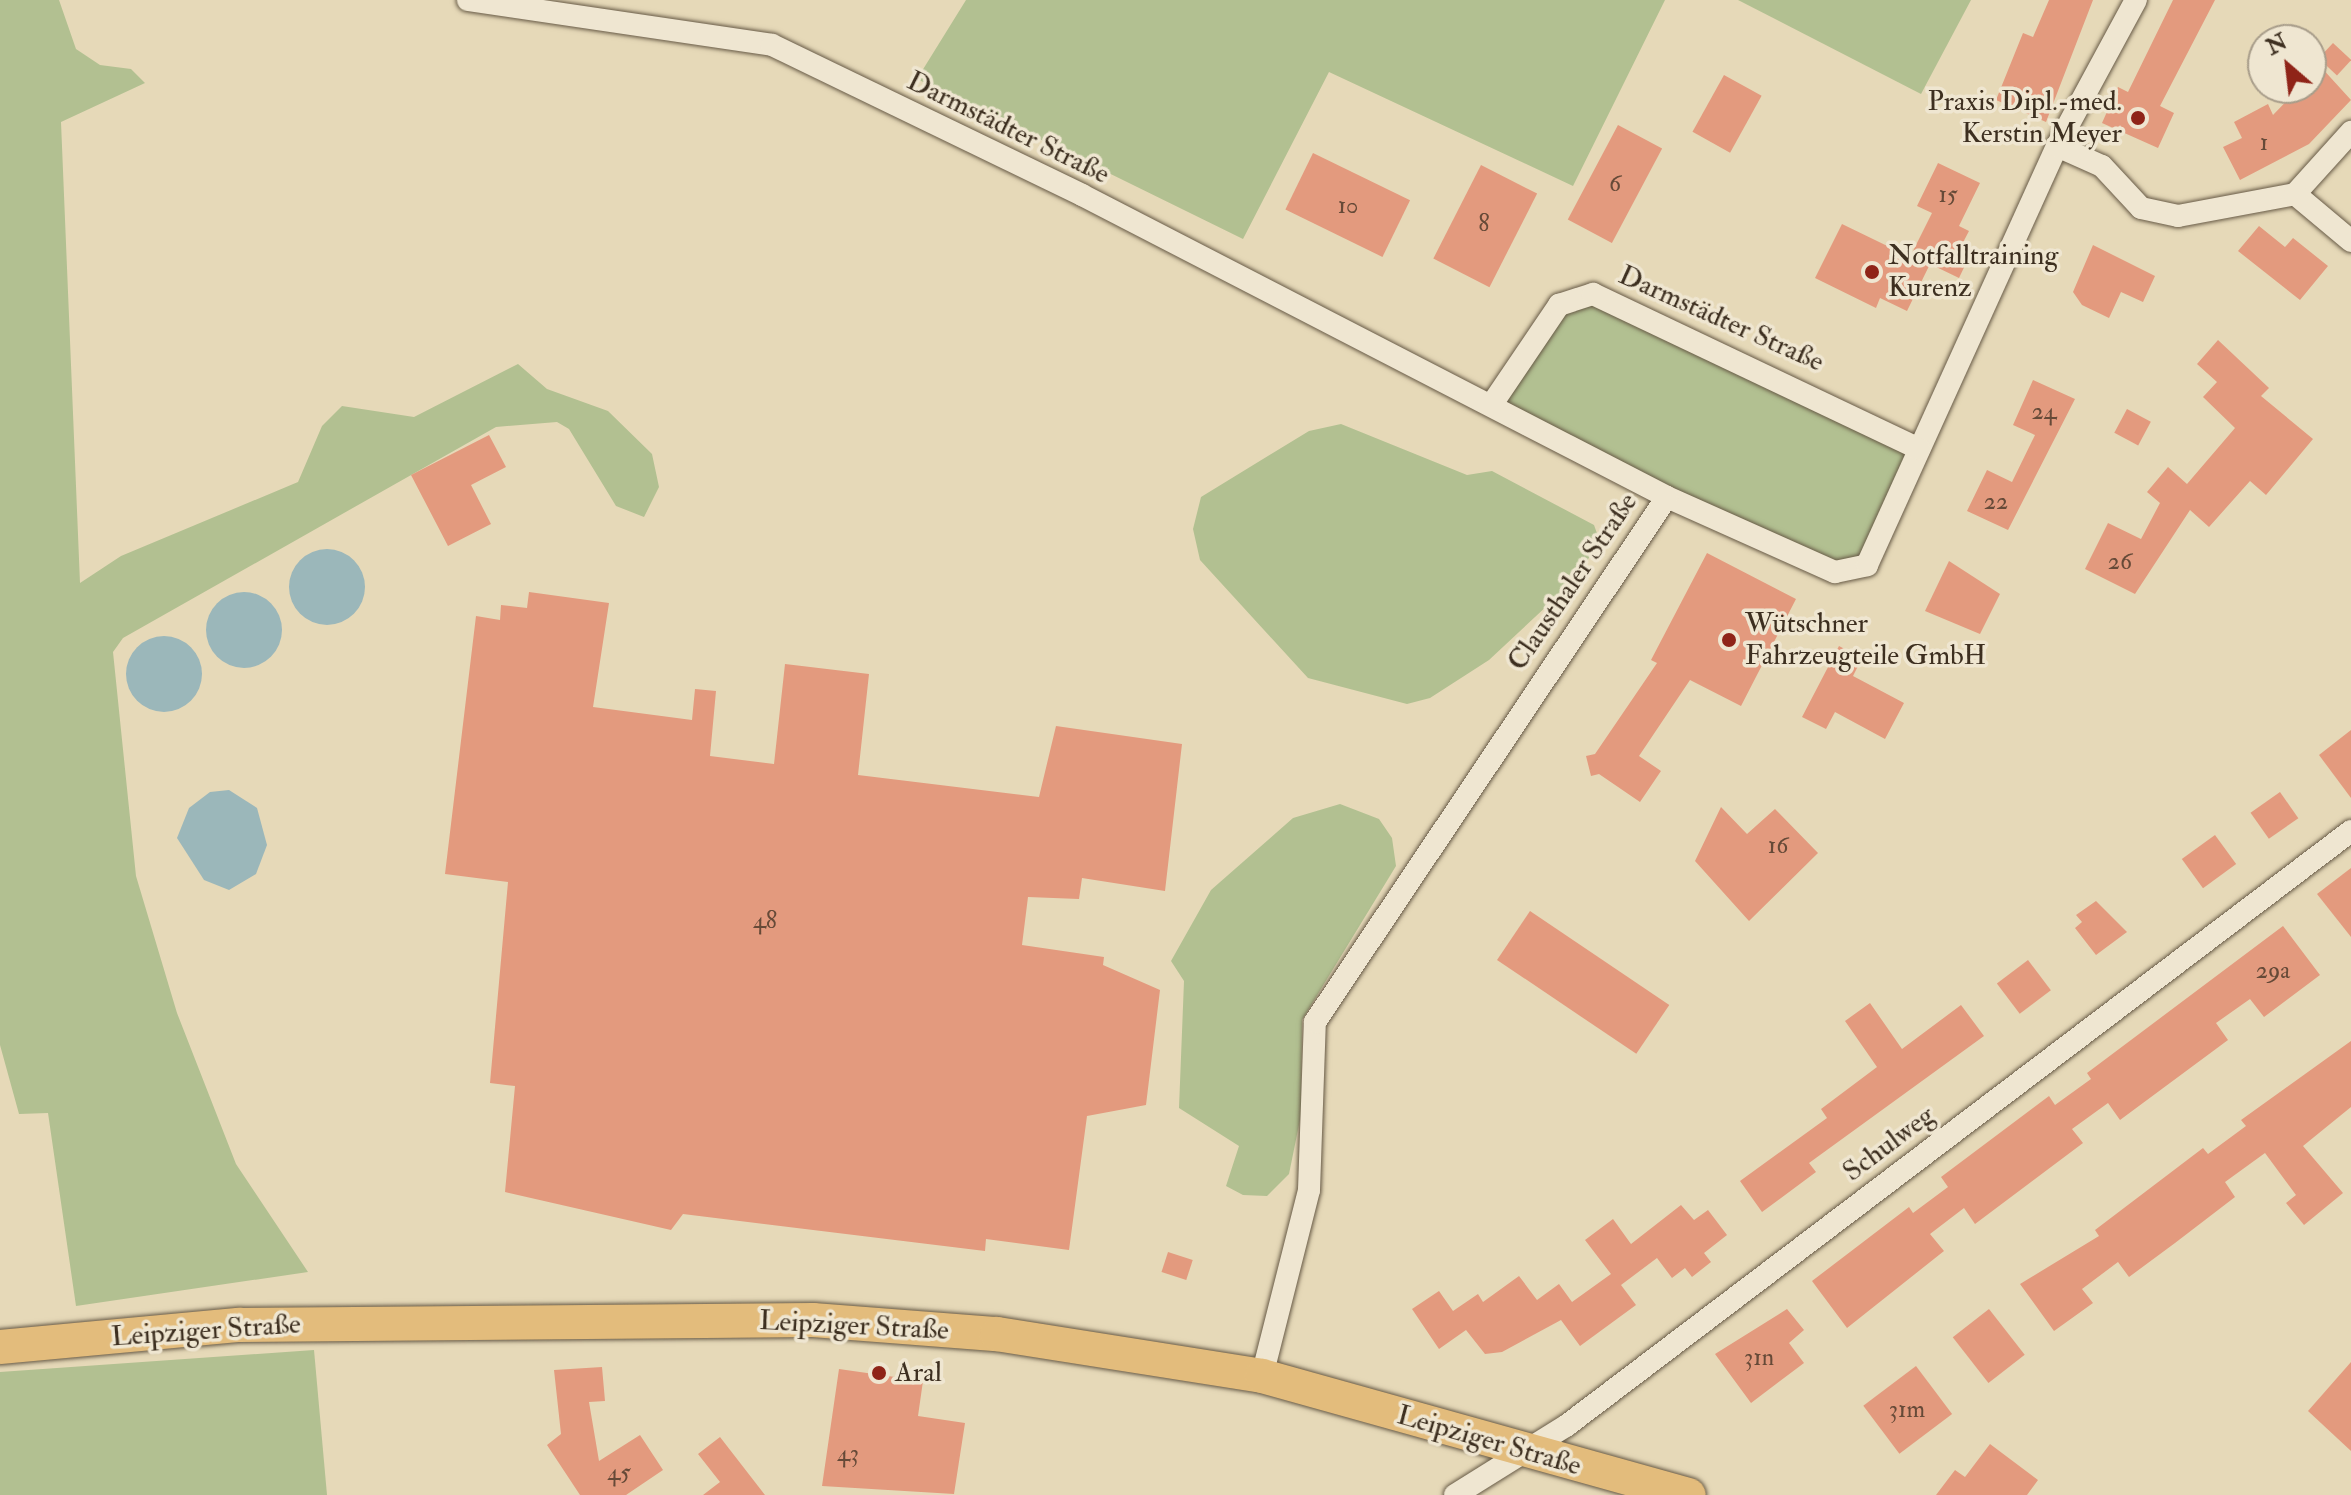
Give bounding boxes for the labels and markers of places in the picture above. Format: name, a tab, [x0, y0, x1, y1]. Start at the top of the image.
place label: Praxis Dipl.-med. Kerstin Meyer	[1927, 85, 2122, 151]
marker: Praxis Dipl.-med. Kerstin Meyer	[2129, 109, 2147, 127]
place label: Notfalltraining Kurenz	[1888, 239, 2058, 305]
marker: Notfalltraining Kurenz	[1863, 263, 1881, 281]
place label: Wütschner Fahrzeugteile GmbH	[1745, 607, 1986, 673]
marker: Wütschner Fahrzeugteile GmbH	[1720, 631, 1738, 649]
place label: Aral	[895, 1356, 942, 1390]
marker: Aral	[870, 1364, 888, 1382]

